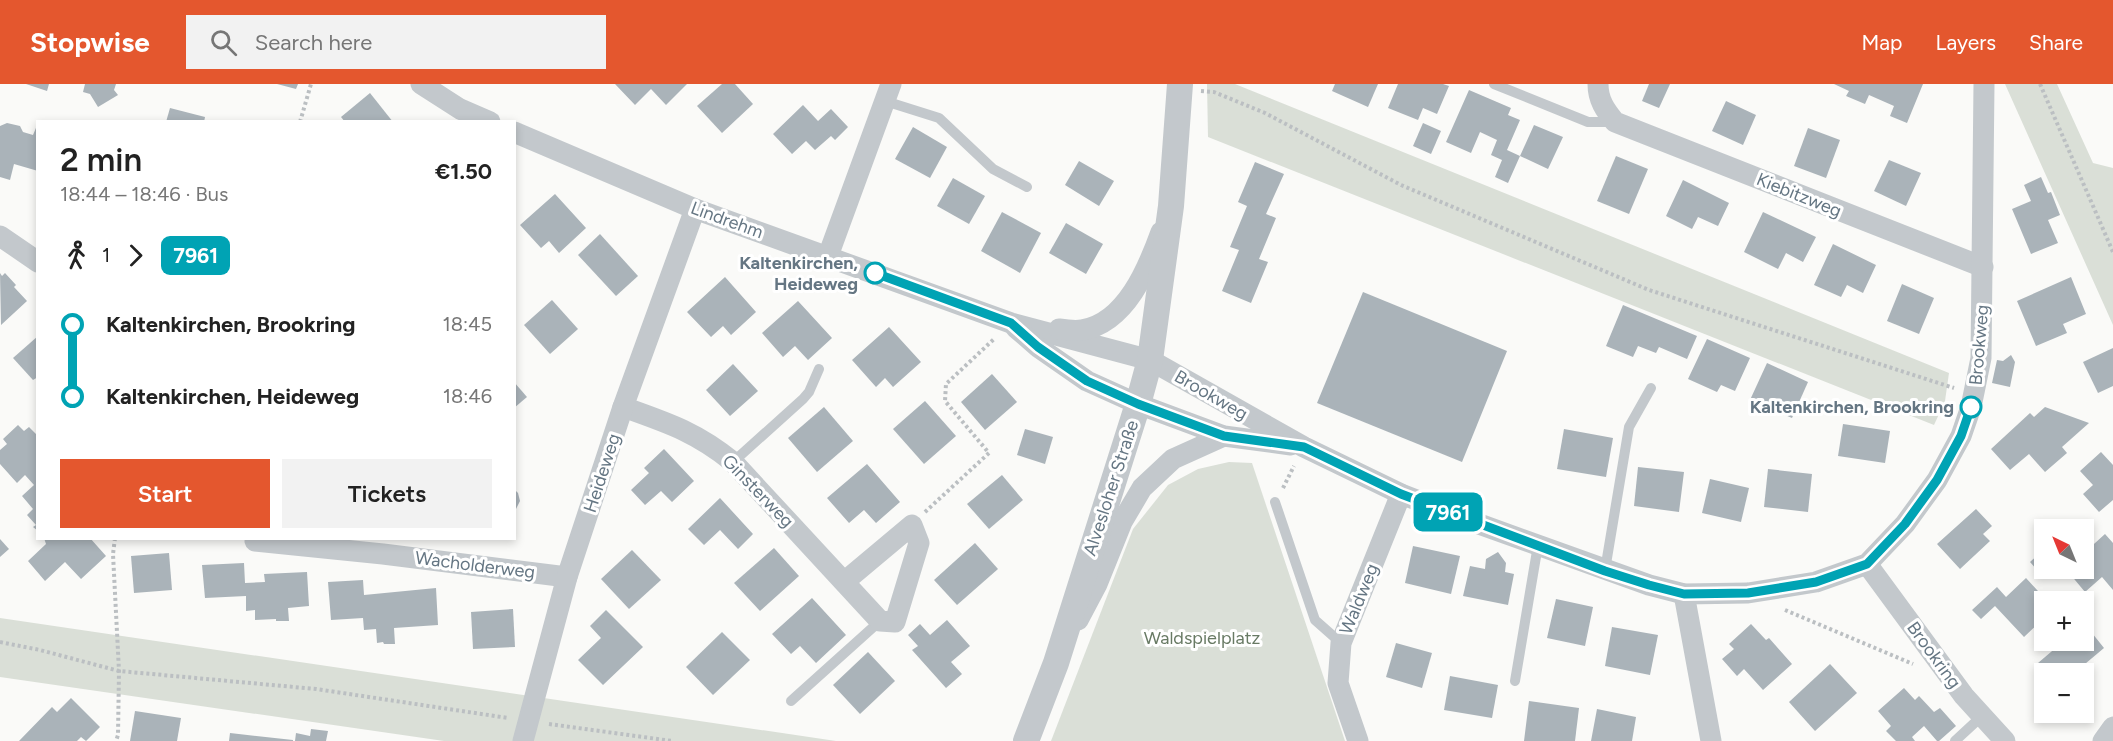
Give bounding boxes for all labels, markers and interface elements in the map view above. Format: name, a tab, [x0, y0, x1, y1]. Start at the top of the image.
search box	[186, 15, 606, 69]
text: Stopwise	[30, 25, 150, 59]
icon: search	[207, 26, 240, 59]
text: Search here	[255, 29, 372, 56]
text: Map	[1862, 30, 1902, 55]
text: Layers	[1935, 30, 1996, 55]
text: Share	[2029, 30, 2083, 55]
text: 2 min	[60, 140, 142, 179]
text: €1.50	[435, 158, 492, 185]
street label: Kiebitzweg	[1753, 168, 1845, 222]
text: 18:44 – 18:46 · Bus	[60, 182, 228, 206]
street label: Lindrehm	[688, 197, 766, 243]
icon: walk	[60, 239, 93, 272]
icon: forward	[119, 239, 152, 272]
text: 1	[102, 243, 110, 267]
text: 7961	[173, 243, 218, 268]
place label: Kaltenkirchen, Heideweg	[739, 252, 858, 295]
marker: Kaltenkirchen, Heideweg	[864, 262, 886, 284]
street label: Brookweg	[1965, 304, 1993, 386]
text: Kaltenkirchen, Brookring	[106, 311, 356, 338]
text: 18:45	[442, 312, 492, 336]
street label: Brookweg	[1170, 365, 1252, 425]
text: Kaltenkirchen, Heideweg	[106, 383, 359, 410]
text: 18:46	[443, 384, 492, 408]
place label: Kaltenkirchen, Brookring	[1750, 396, 1954, 418]
marker: Kaltenkirchen, Brookring	[1960, 396, 1982, 418]
street label: Alvesloher Straße	[1079, 417, 1143, 559]
street label: Heideweg	[579, 431, 625, 515]
street label: Ginsterweg	[718, 450, 798, 532]
button: Start	[60, 459, 270, 528]
button: Tickets	[282, 459, 492, 528]
line badge: 7961	[1406, 492, 1490, 532]
text: 7961	[1426, 500, 1470, 525]
north arrow	[2034, 519, 2094, 579]
map controls	[2034, 519, 2094, 723]
street label: Wacholderweg	[414, 547, 536, 583]
street label: Waldweg	[1335, 560, 1383, 638]
button: +	[2034, 591, 2094, 651]
street label: Brookring	[1902, 617, 1966, 693]
park label: Waldspielplatz	[1144, 627, 1260, 649]
button: −	[2034, 663, 2094, 723]

